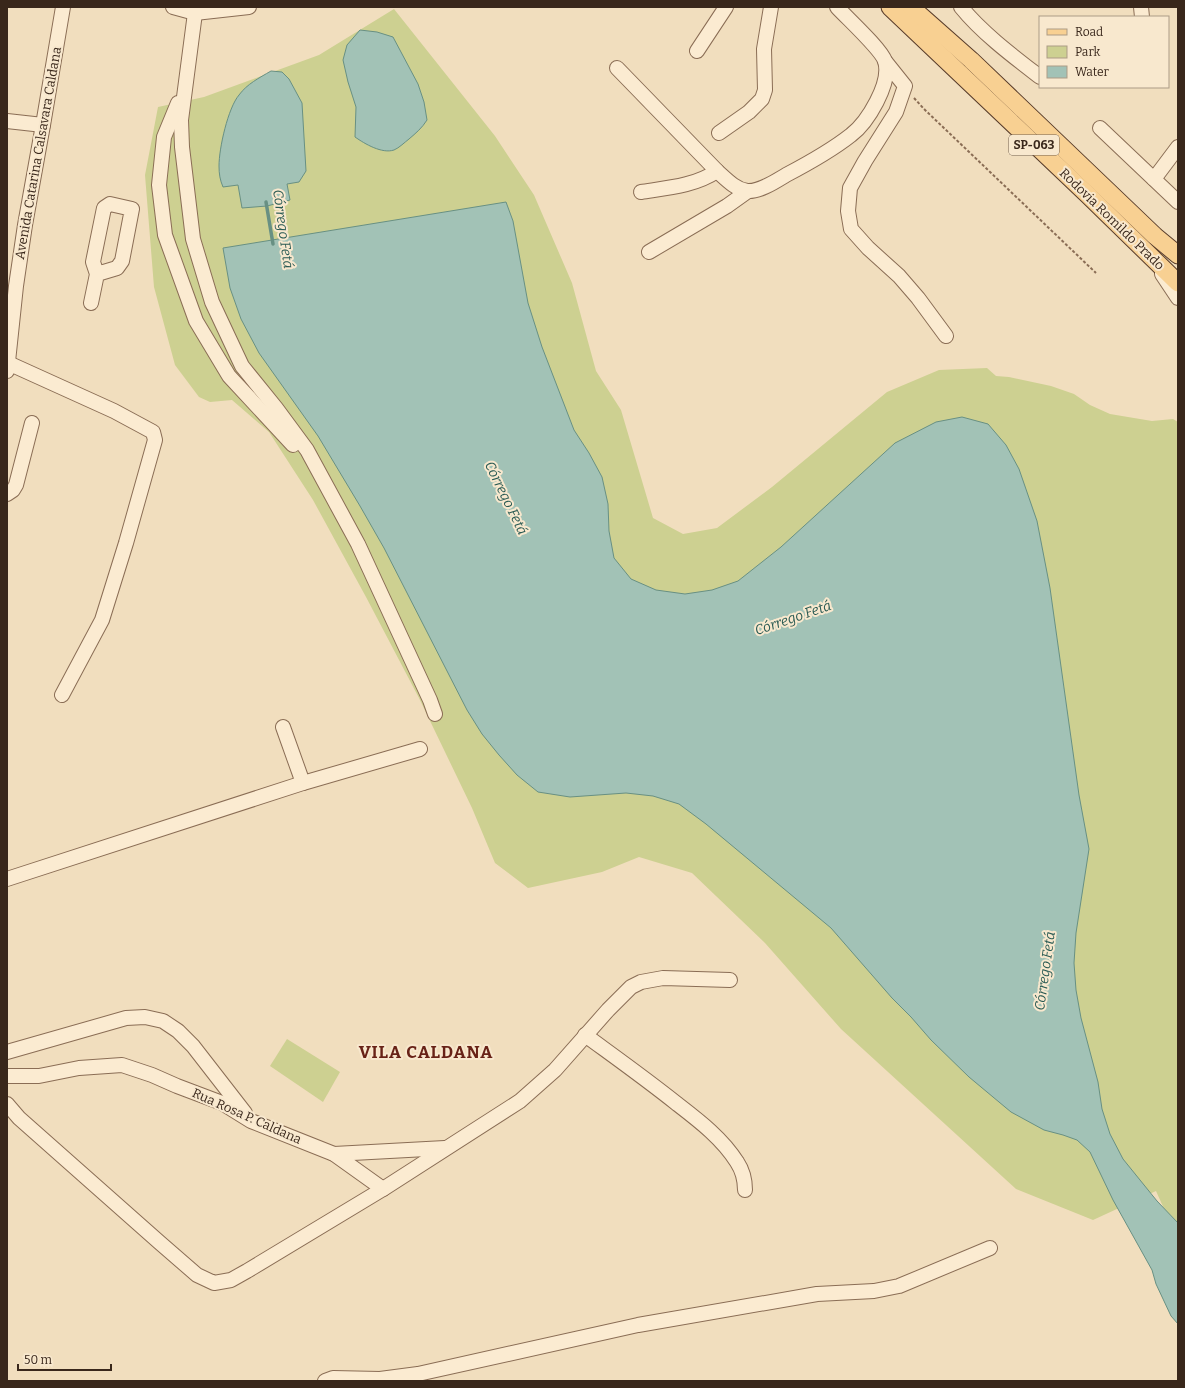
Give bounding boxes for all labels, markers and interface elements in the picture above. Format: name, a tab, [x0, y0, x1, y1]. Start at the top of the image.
legend	[1039, 16, 1169, 88]
text: Road	[1075, 25, 1103, 39]
text: Park	[1075, 45, 1101, 59]
street label: Avenida Catarina Calsavara Caldana	[12, 46, 64, 260]
text: Water	[1075, 65, 1110, 79]
road number: SP-063	[1009, 135, 1059, 155]
street label: Rodovia Romildo Prado	[1057, 165, 1167, 273]
water label: Córrego Fetá	[269, 188, 297, 270]
water label: Córrego Fetá	[481, 458, 531, 538]
water label: Córrego Fetá	[753, 597, 833, 639]
water label: Córrego Fetá	[1031, 930, 1059, 1012]
district label: VILA CALDANA	[359, 1042, 493, 1063]
street label: Rua Rosa P. Caldana	[190, 1085, 304, 1147]
scale bar	[18, 1346, 111, 1372]
text: 50 m	[24, 1353, 53, 1367]

